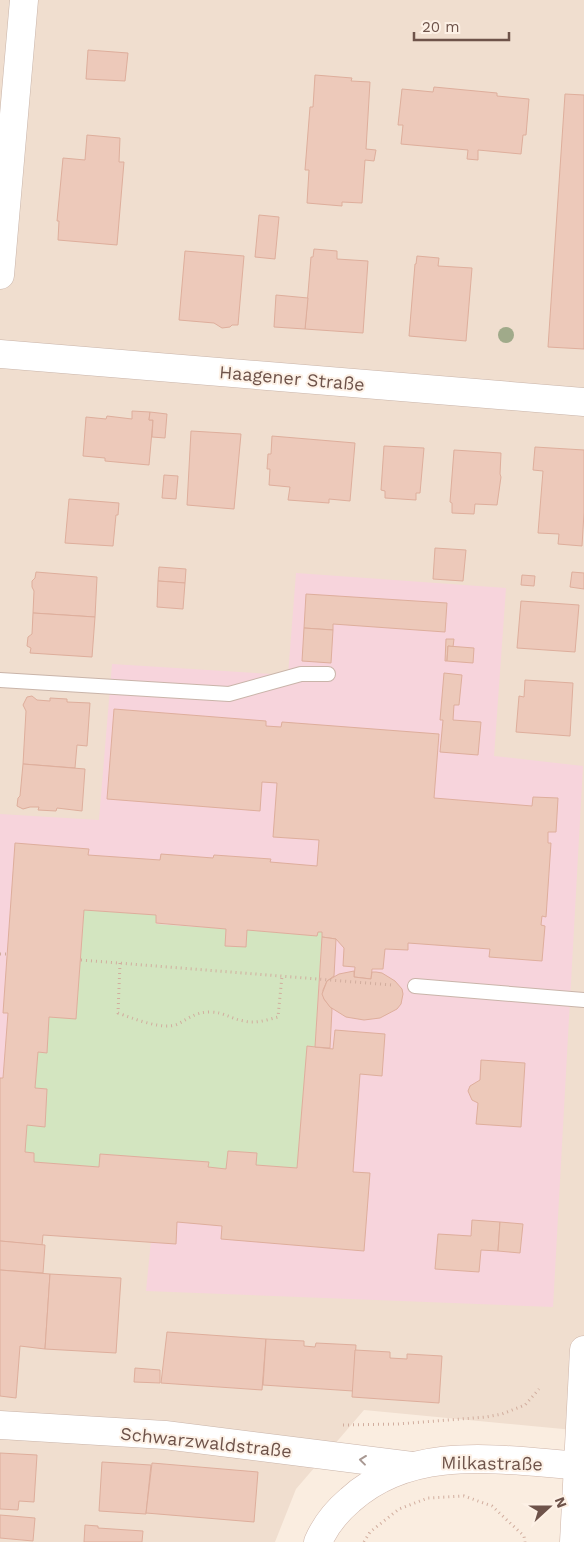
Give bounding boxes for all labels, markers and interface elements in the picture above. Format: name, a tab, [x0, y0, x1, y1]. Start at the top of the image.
scale bar	[414, 10, 509, 42]
text: 20 m	[422, 18, 460, 36]
street label: Haagener Straße	[218, 361, 366, 395]
street label: Schwarzwaldstraße	[119, 1423, 293, 1461]
street label: Milkastraße	[441, 1452, 543, 1474]
one-way arrow	[359, 1455, 367, 1466]
north arrow	[524, 1482, 574, 1532]
text: N	[552, 1495, 570, 1510]

